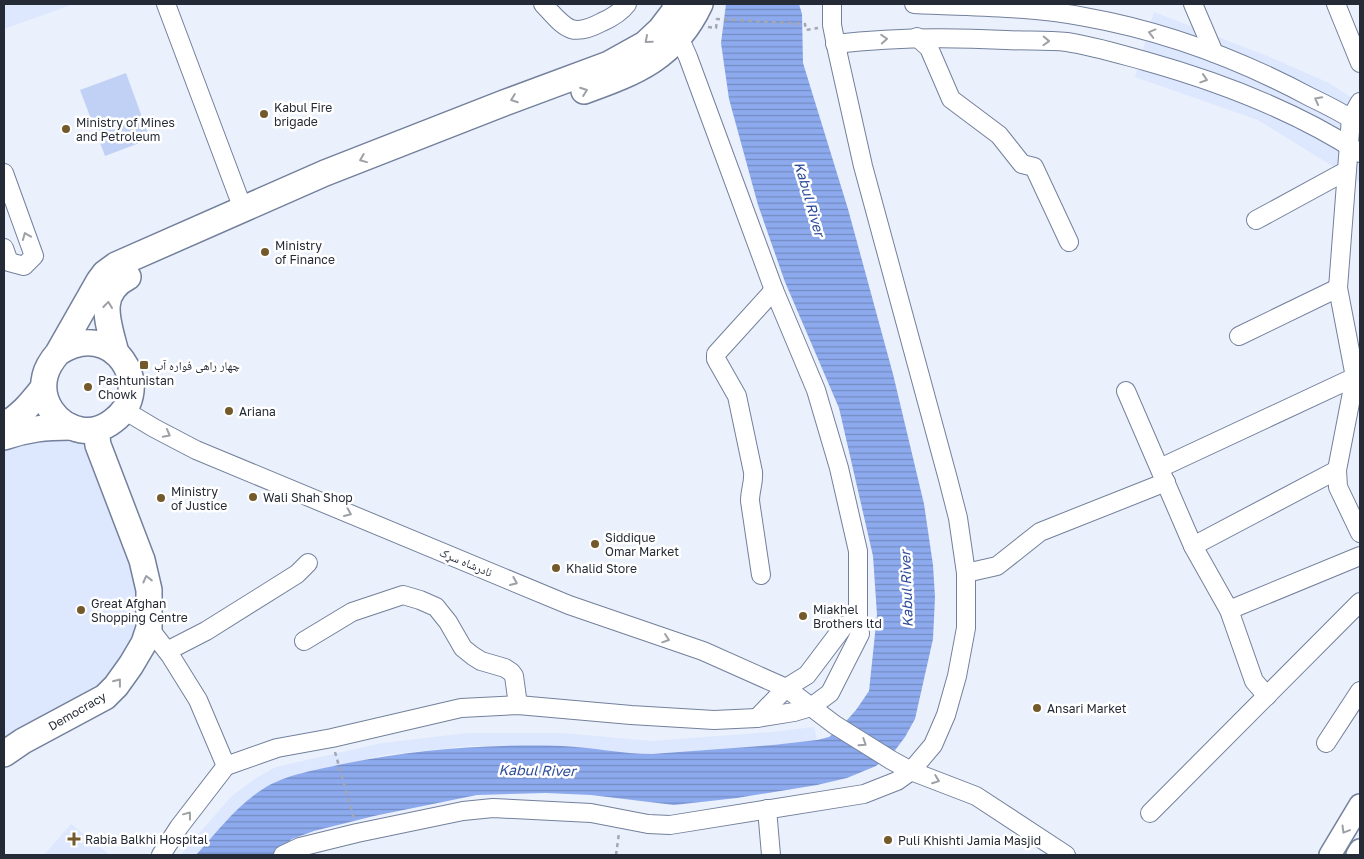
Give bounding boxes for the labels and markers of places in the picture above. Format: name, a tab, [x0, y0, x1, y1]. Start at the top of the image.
place label: Kabul Fire brigade	[274, 100, 332, 129]
marker: Kabul Fire brigade	[258, 108, 270, 120]
place label: Ministry of Mines and Petroleum	[76, 115, 175, 144]
marker: Ministry of Mines and Petroleum	[60, 123, 72, 135]
place label: Ministry of Finance	[275, 238, 335, 267]
marker: Ministry of Finance	[259, 246, 271, 258]
place label: چهار راهی فواره آب	[154, 358, 240, 373]
marker: چهار راهی فواره آب	[138, 359, 150, 371]
place label: Pashtunistan Chowk	[98, 373, 174, 402]
marker: Pashtunistan Chowk	[82, 381, 94, 393]
place label: Ariana	[239, 404, 276, 419]
marker: Ariana	[223, 405, 235, 417]
place label: Ministry of Justice	[171, 484, 227, 513]
place label: Wali Shah Shop	[263, 490, 353, 505]
marker: Wali Shah Shop	[247, 491, 259, 503]
marker: Ministry of Justice	[155, 492, 167, 504]
place label: Siddique Omar Market	[605, 530, 679, 559]
marker: Siddique Omar Market	[589, 538, 601, 550]
place label: Khalid Store	[566, 561, 637, 576]
marker: Khalid Store	[550, 562, 562, 574]
place label: Great Afghan Shopping Centre	[91, 596, 188, 625]
place label: Miakhel Brothers ltd	[813, 602, 882, 631]
marker: Great Afghan Shopping Centre	[75, 604, 87, 616]
marker: Miakhel Brothers ltd	[797, 610, 809, 622]
place label: Ansari Market	[1047, 701, 1127, 716]
marker: Ansari Market	[1031, 702, 1043, 714]
marker: Rabia Balkhi Hospital	[67, 832, 81, 846]
place label: Rabia Balkhi Hospital	[85, 832, 208, 847]
place label: Puli Khishti Jamia Masjid	[898, 833, 1041, 848]
marker: Puli Khishti Jamia Masjid	[882, 834, 894, 846]

